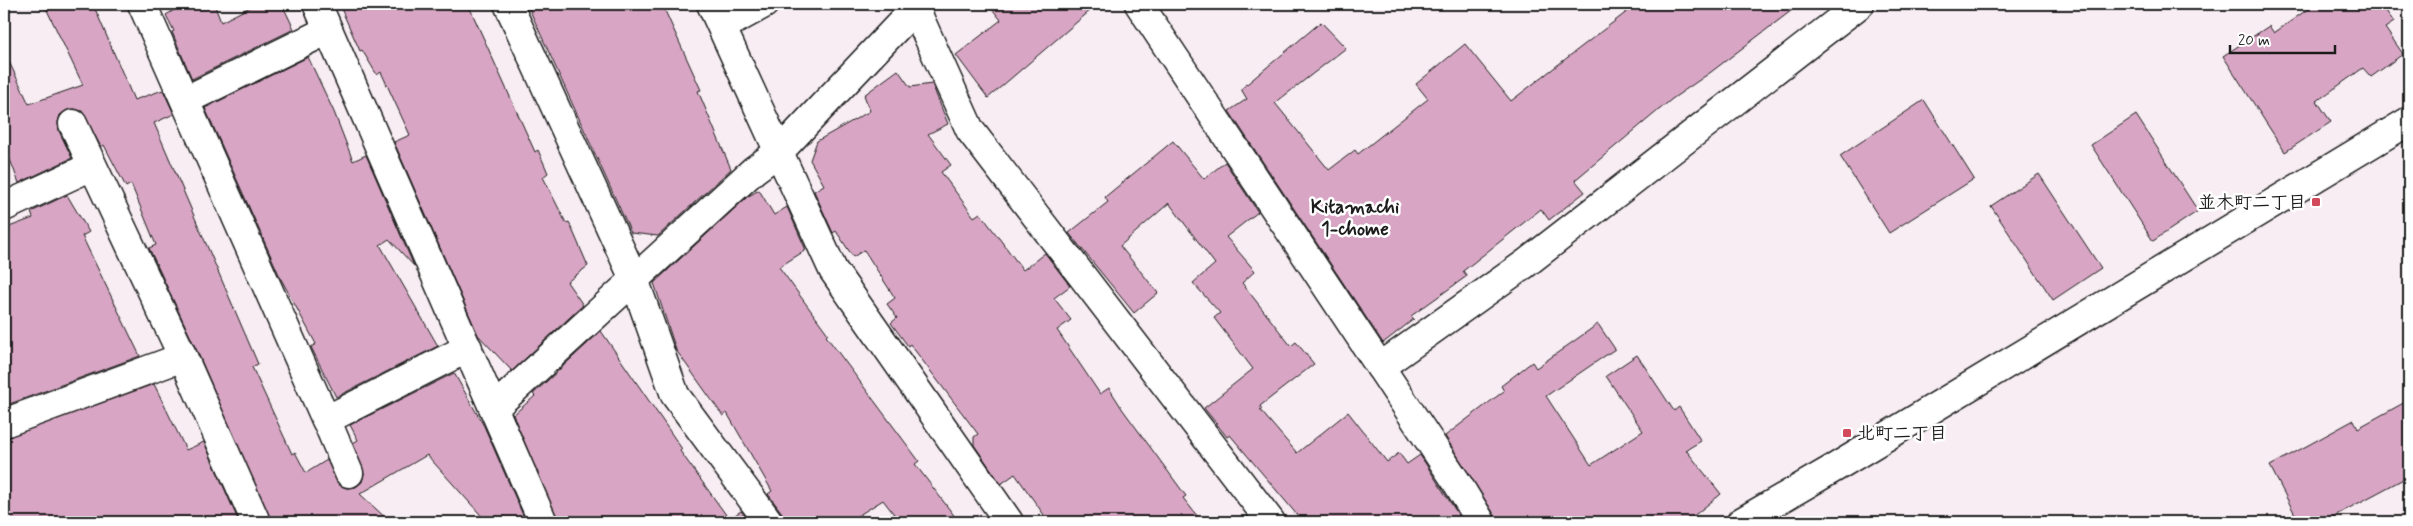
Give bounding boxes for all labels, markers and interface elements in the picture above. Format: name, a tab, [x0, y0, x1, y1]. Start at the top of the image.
scale bar	[2230, 22, 2336, 54]
text: 20 m	[2238, 31, 2270, 51]
place label: 並木町二丁目	[2198, 191, 2306, 215]
district label: Kitamachi 1-chome	[1311, 195, 1399, 242]
marker: 並木町二丁目	[2310, 196, 2322, 208]
place label: 北町二丁目	[1857, 422, 1947, 446]
marker: 北町二丁目	[1841, 427, 1853, 439]

